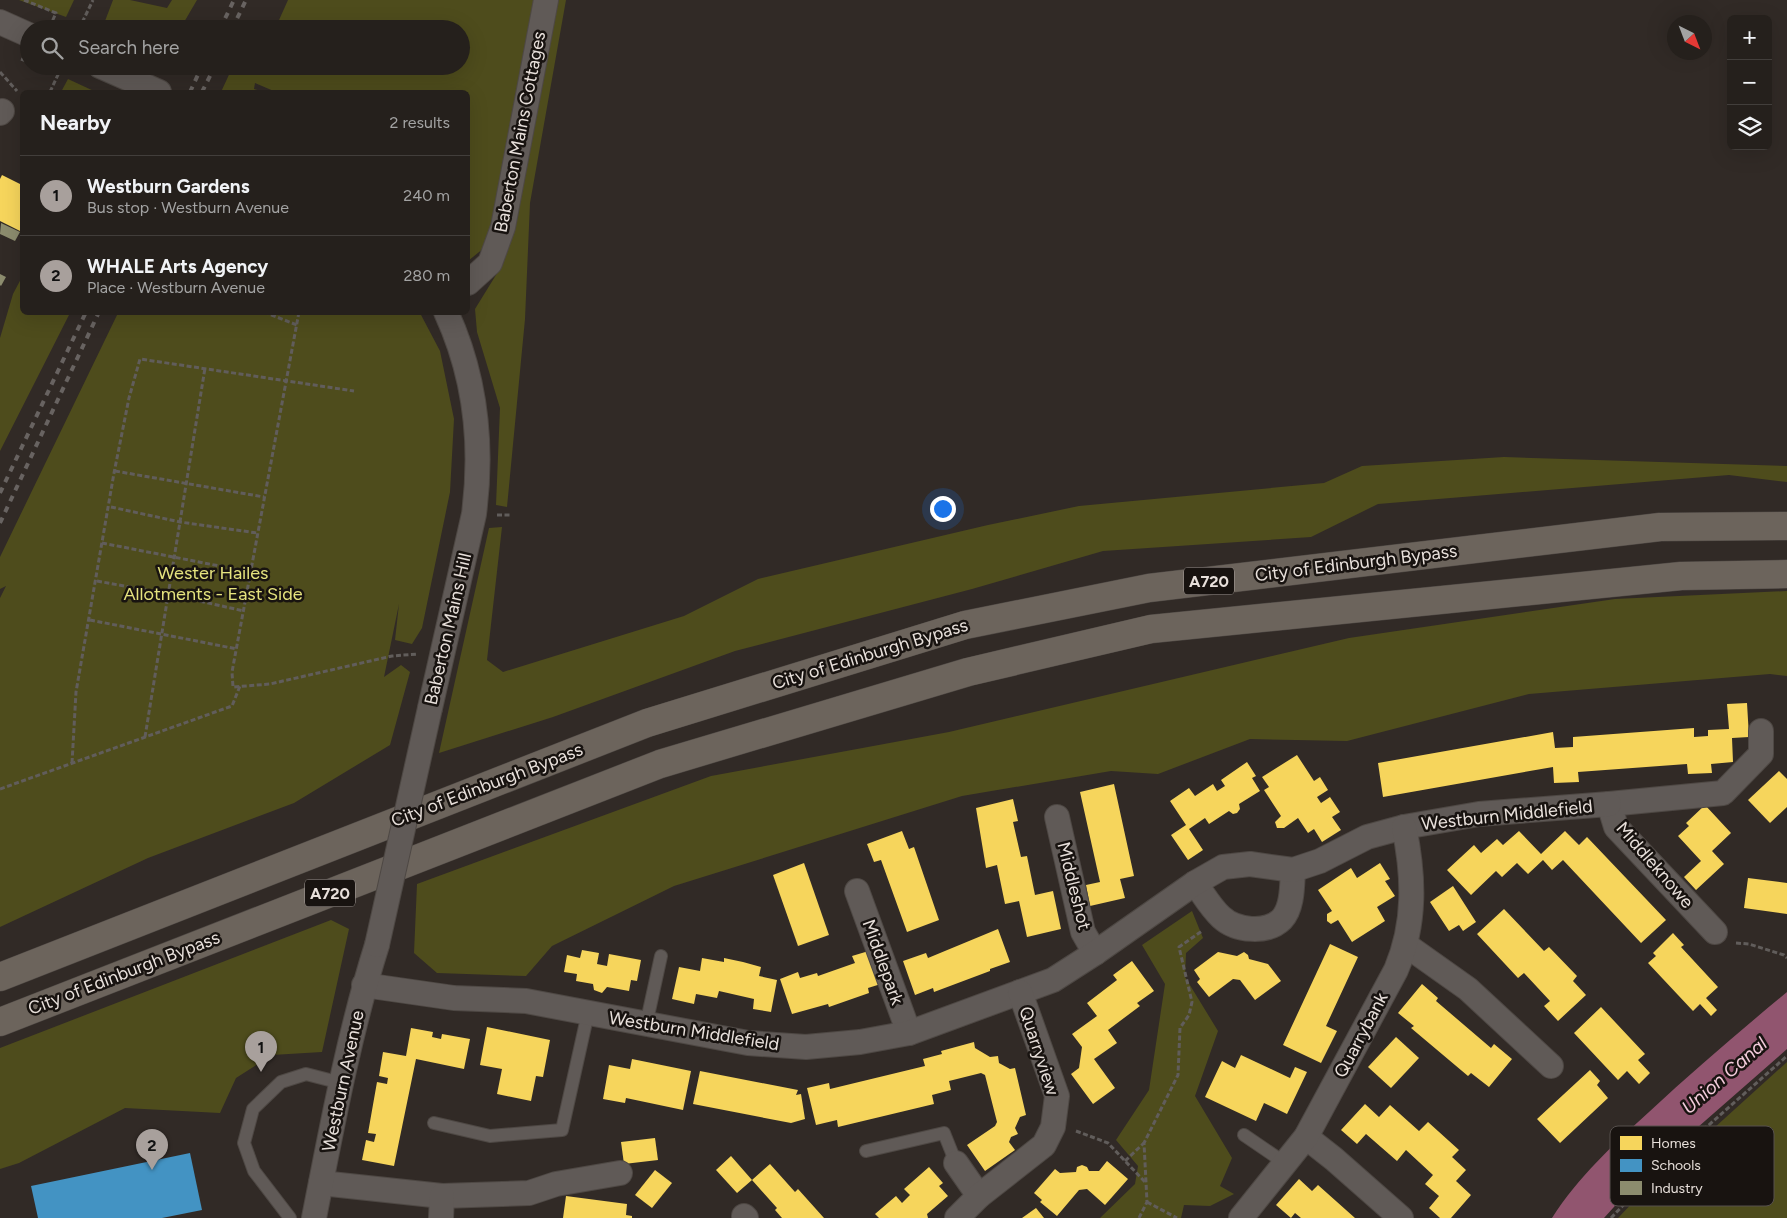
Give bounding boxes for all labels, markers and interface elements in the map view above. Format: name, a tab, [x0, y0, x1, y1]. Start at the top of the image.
north arrow	[1667, 15, 1712, 60]
map controls	[1727, 15, 1772, 150]
button: +	[1727, 15, 1772, 60]
search box	[20, 20, 470, 75]
street label: Baberton Mains Cottages	[490, 29, 550, 235]
icon: search	[38, 34, 66, 62]
text: Search here	[78, 36, 180, 59]
button: −	[1727, 60, 1772, 105]
button: layers	[1727, 105, 1772, 150]
text: Nearby	[40, 110, 111, 135]
text: 2 results	[390, 113, 450, 132]
text: Westburn Gardens	[87, 175, 249, 198]
text: 1	[53, 186, 59, 205]
text: 240 m	[403, 186, 450, 205]
text: Bus stop · Westburn Avenue	[87, 198, 289, 217]
text: WHALE Arts Agency	[87, 255, 268, 278]
text: 2	[51, 266, 61, 285]
text: 280 m	[403, 266, 450, 285]
text: Place · Westburn Avenue	[87, 278, 265, 297]
your location	[930, 496, 956, 522]
street label: City of Edinburgh Bypass	[1254, 540, 1458, 586]
street label: Baberton Mains Hill	[420, 551, 476, 707]
park label: Wester Hailes Allotments - East Side	[123, 562, 303, 605]
road number: A720	[1184, 568, 1234, 594]
street label: City of Edinburgh Bypass	[769, 614, 971, 694]
street label: City of Edinburgh Bypass	[388, 738, 586, 832]
street label: Westburn Middlefield	[1420, 795, 1594, 835]
street label: Middleknowe	[1612, 817, 1699, 913]
street label: Middleshot	[1052, 840, 1096, 932]
road number: A720	[305, 880, 355, 906]
street label: Middlepark	[857, 916, 909, 1008]
street label: City of Edinburgh Bypass	[25, 926, 223, 1020]
street label: Quarrybank	[1329, 988, 1393, 1081]
street label: Quarryview	[1014, 1004, 1064, 1098]
street label: Westburn Middlefield	[607, 1007, 781, 1055]
street label: Westburn Avenue	[317, 1008, 369, 1154]
pin: 1	[245, 1031, 277, 1072]
water label: Union Canal	[1677, 1032, 1772, 1119]
legend	[1610, 1126, 1774, 1206]
pin: 2	[136, 1129, 168, 1170]
text: Homes	[1651, 1135, 1696, 1152]
text: Schools	[1651, 1157, 1701, 1174]
text: Industry	[1651, 1180, 1703, 1197]

